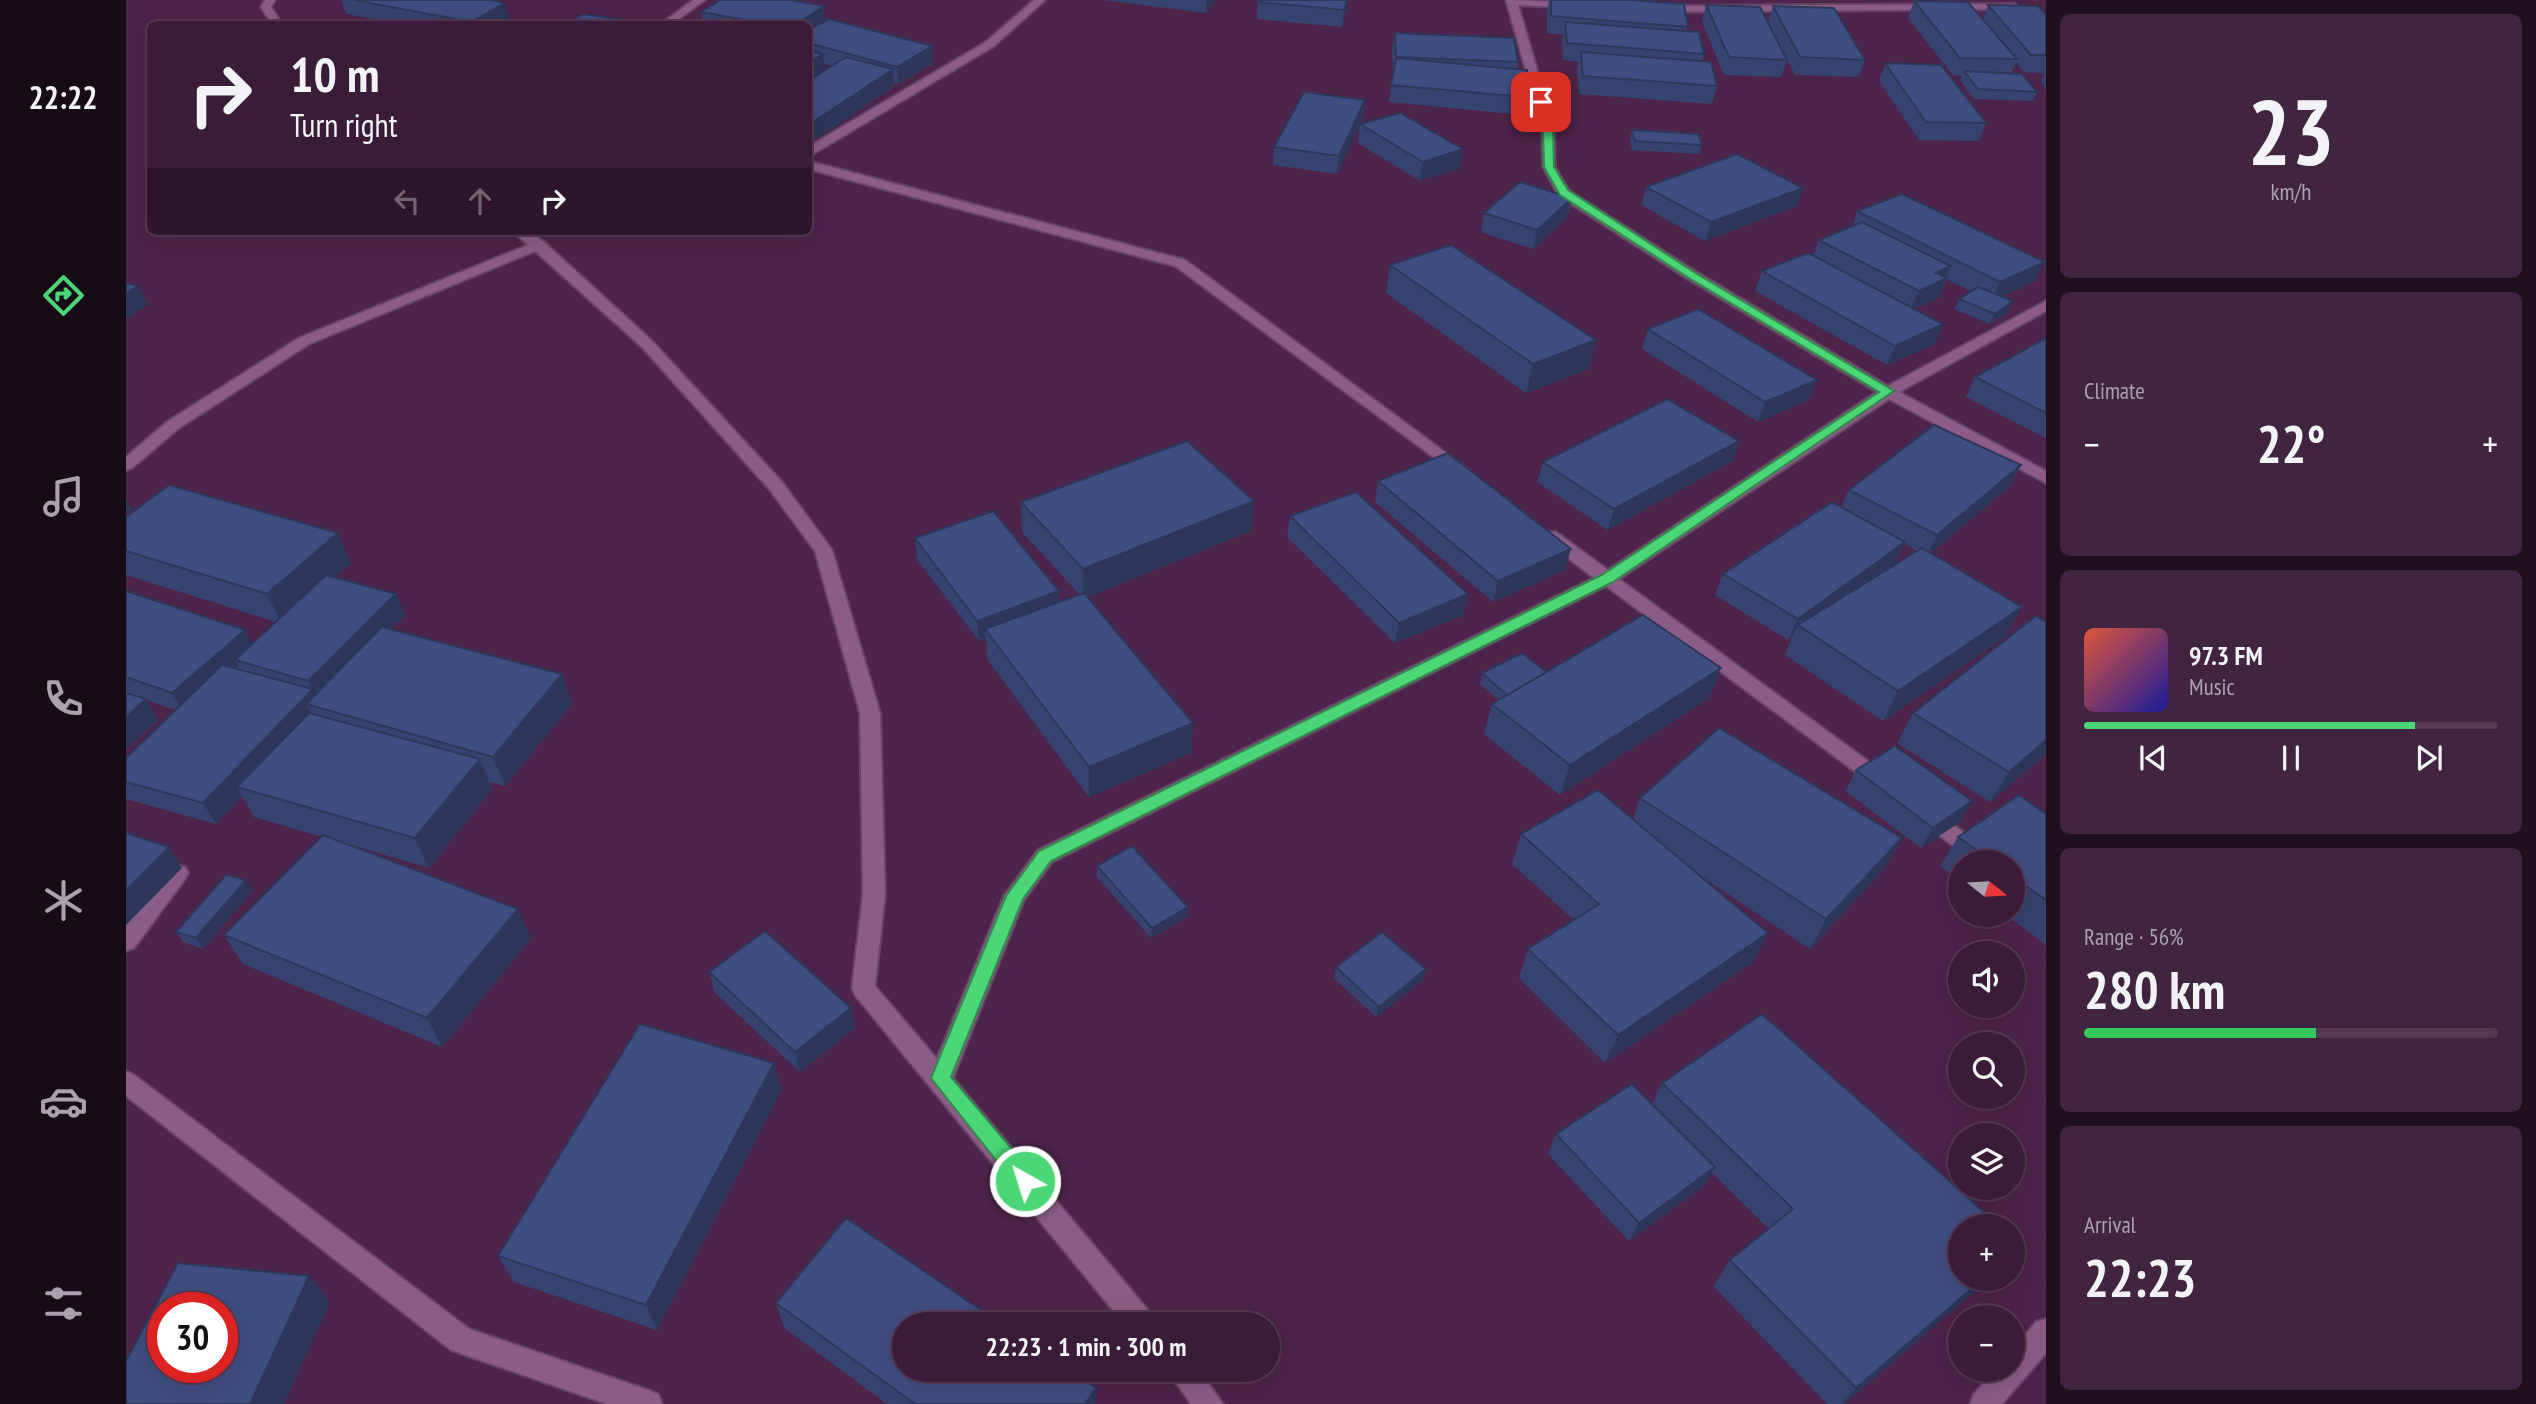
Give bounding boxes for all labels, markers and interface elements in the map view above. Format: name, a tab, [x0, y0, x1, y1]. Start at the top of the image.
text: 10 m	[290, 42, 379, 106]
icon: right	[175, 49, 266, 140]
pin	[1511, 72, 1571, 132]
text: 23	[2248, 72, 2335, 190]
text: 22:22	[28, 76, 98, 118]
icon: arrive	[1522, 83, 1560, 121]
text: Turn right	[290, 104, 398, 146]
text: km/h	[2271, 177, 2311, 206]
icon: left	[388, 182, 426, 220]
icon: ahead	[461, 182, 499, 220]
icon: right	[534, 182, 572, 220]
icon: directions	[39, 271, 88, 320]
text: Climate	[2084, 376, 2145, 405]
text: 22°	[2257, 410, 2325, 477]
text: −	[2084, 419, 2100, 468]
text: +	[2482, 419, 2498, 468]
icon: music	[39, 472, 88, 521]
text: 97.3 FM	[2189, 639, 2263, 672]
text: Music	[2189, 672, 2235, 701]
icon: phone	[39, 674, 88, 723]
icon: previous	[2134, 739, 2172, 777]
icon: pause	[2272, 739, 2310, 777]
icon: next	[2410, 739, 2448, 777]
north arrow	[1948, 850, 2025, 928]
map controls	[1948, 850, 2025, 1382]
icon: climate	[39, 876, 88, 925]
text: Range · 56%	[2084, 922, 2184, 951]
button: sound	[1948, 941, 2025, 1018]
text: 280 km	[2084, 956, 2225, 1023]
button: search	[1948, 1032, 2025, 1109]
icon: car	[39, 1077, 88, 1126]
button: layers	[1948, 1123, 2025, 1200]
position arrow	[988, 1144, 1062, 1218]
text: Arrival	[2084, 1210, 2136, 1239]
button: +	[1948, 1214, 2025, 1291]
text: 22:23	[2084, 1244, 2196, 1311]
icon: filters	[39, 1279, 88, 1328]
speed limit sign: 30	[147, 1292, 238, 1383]
button: −	[1948, 1305, 2025, 1382]
text: 22:23 · 1 min · 300 m	[986, 1330, 1186, 1363]

